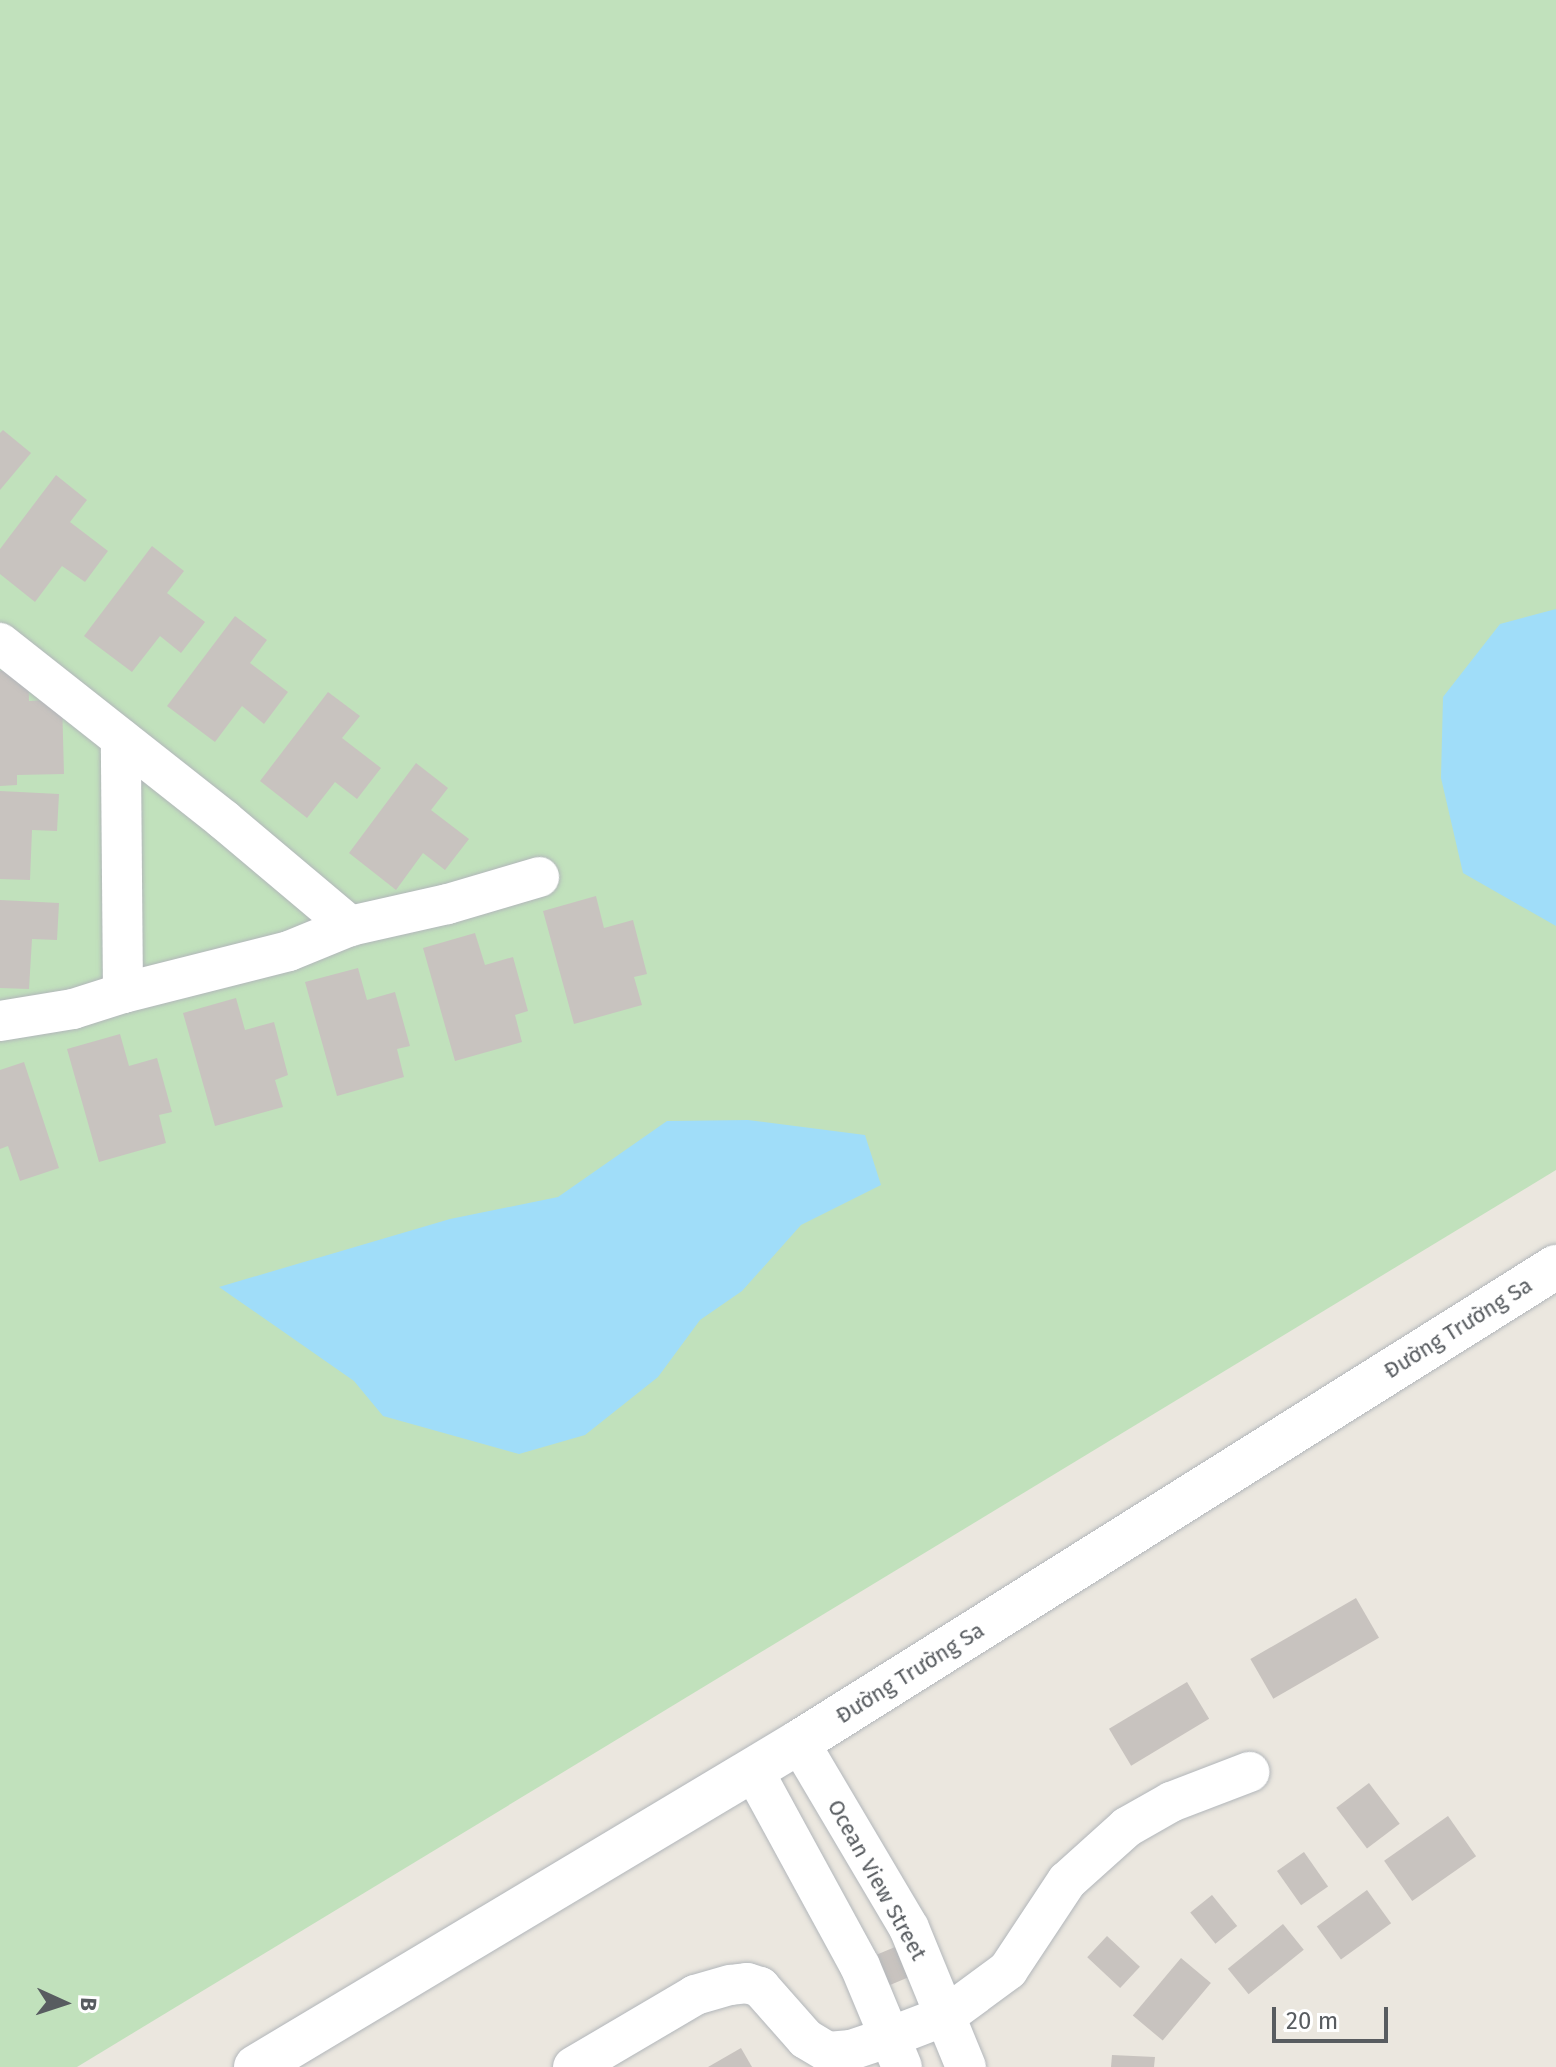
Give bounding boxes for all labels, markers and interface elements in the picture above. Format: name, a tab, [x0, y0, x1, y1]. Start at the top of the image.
street label: Đường Trường Sa	[1379, 1272, 1537, 1384]
street label: Đường Trường Sa	[831, 1617, 989, 1729]
street label: Ocean View Street	[822, 1795, 932, 1965]
north arrow	[24, 1963, 104, 2043]
scale bar	[1276, 1991, 1392, 2041]
text: B	[75, 1997, 102, 2012]
text: 20 m	[1286, 2007, 1338, 2035]

